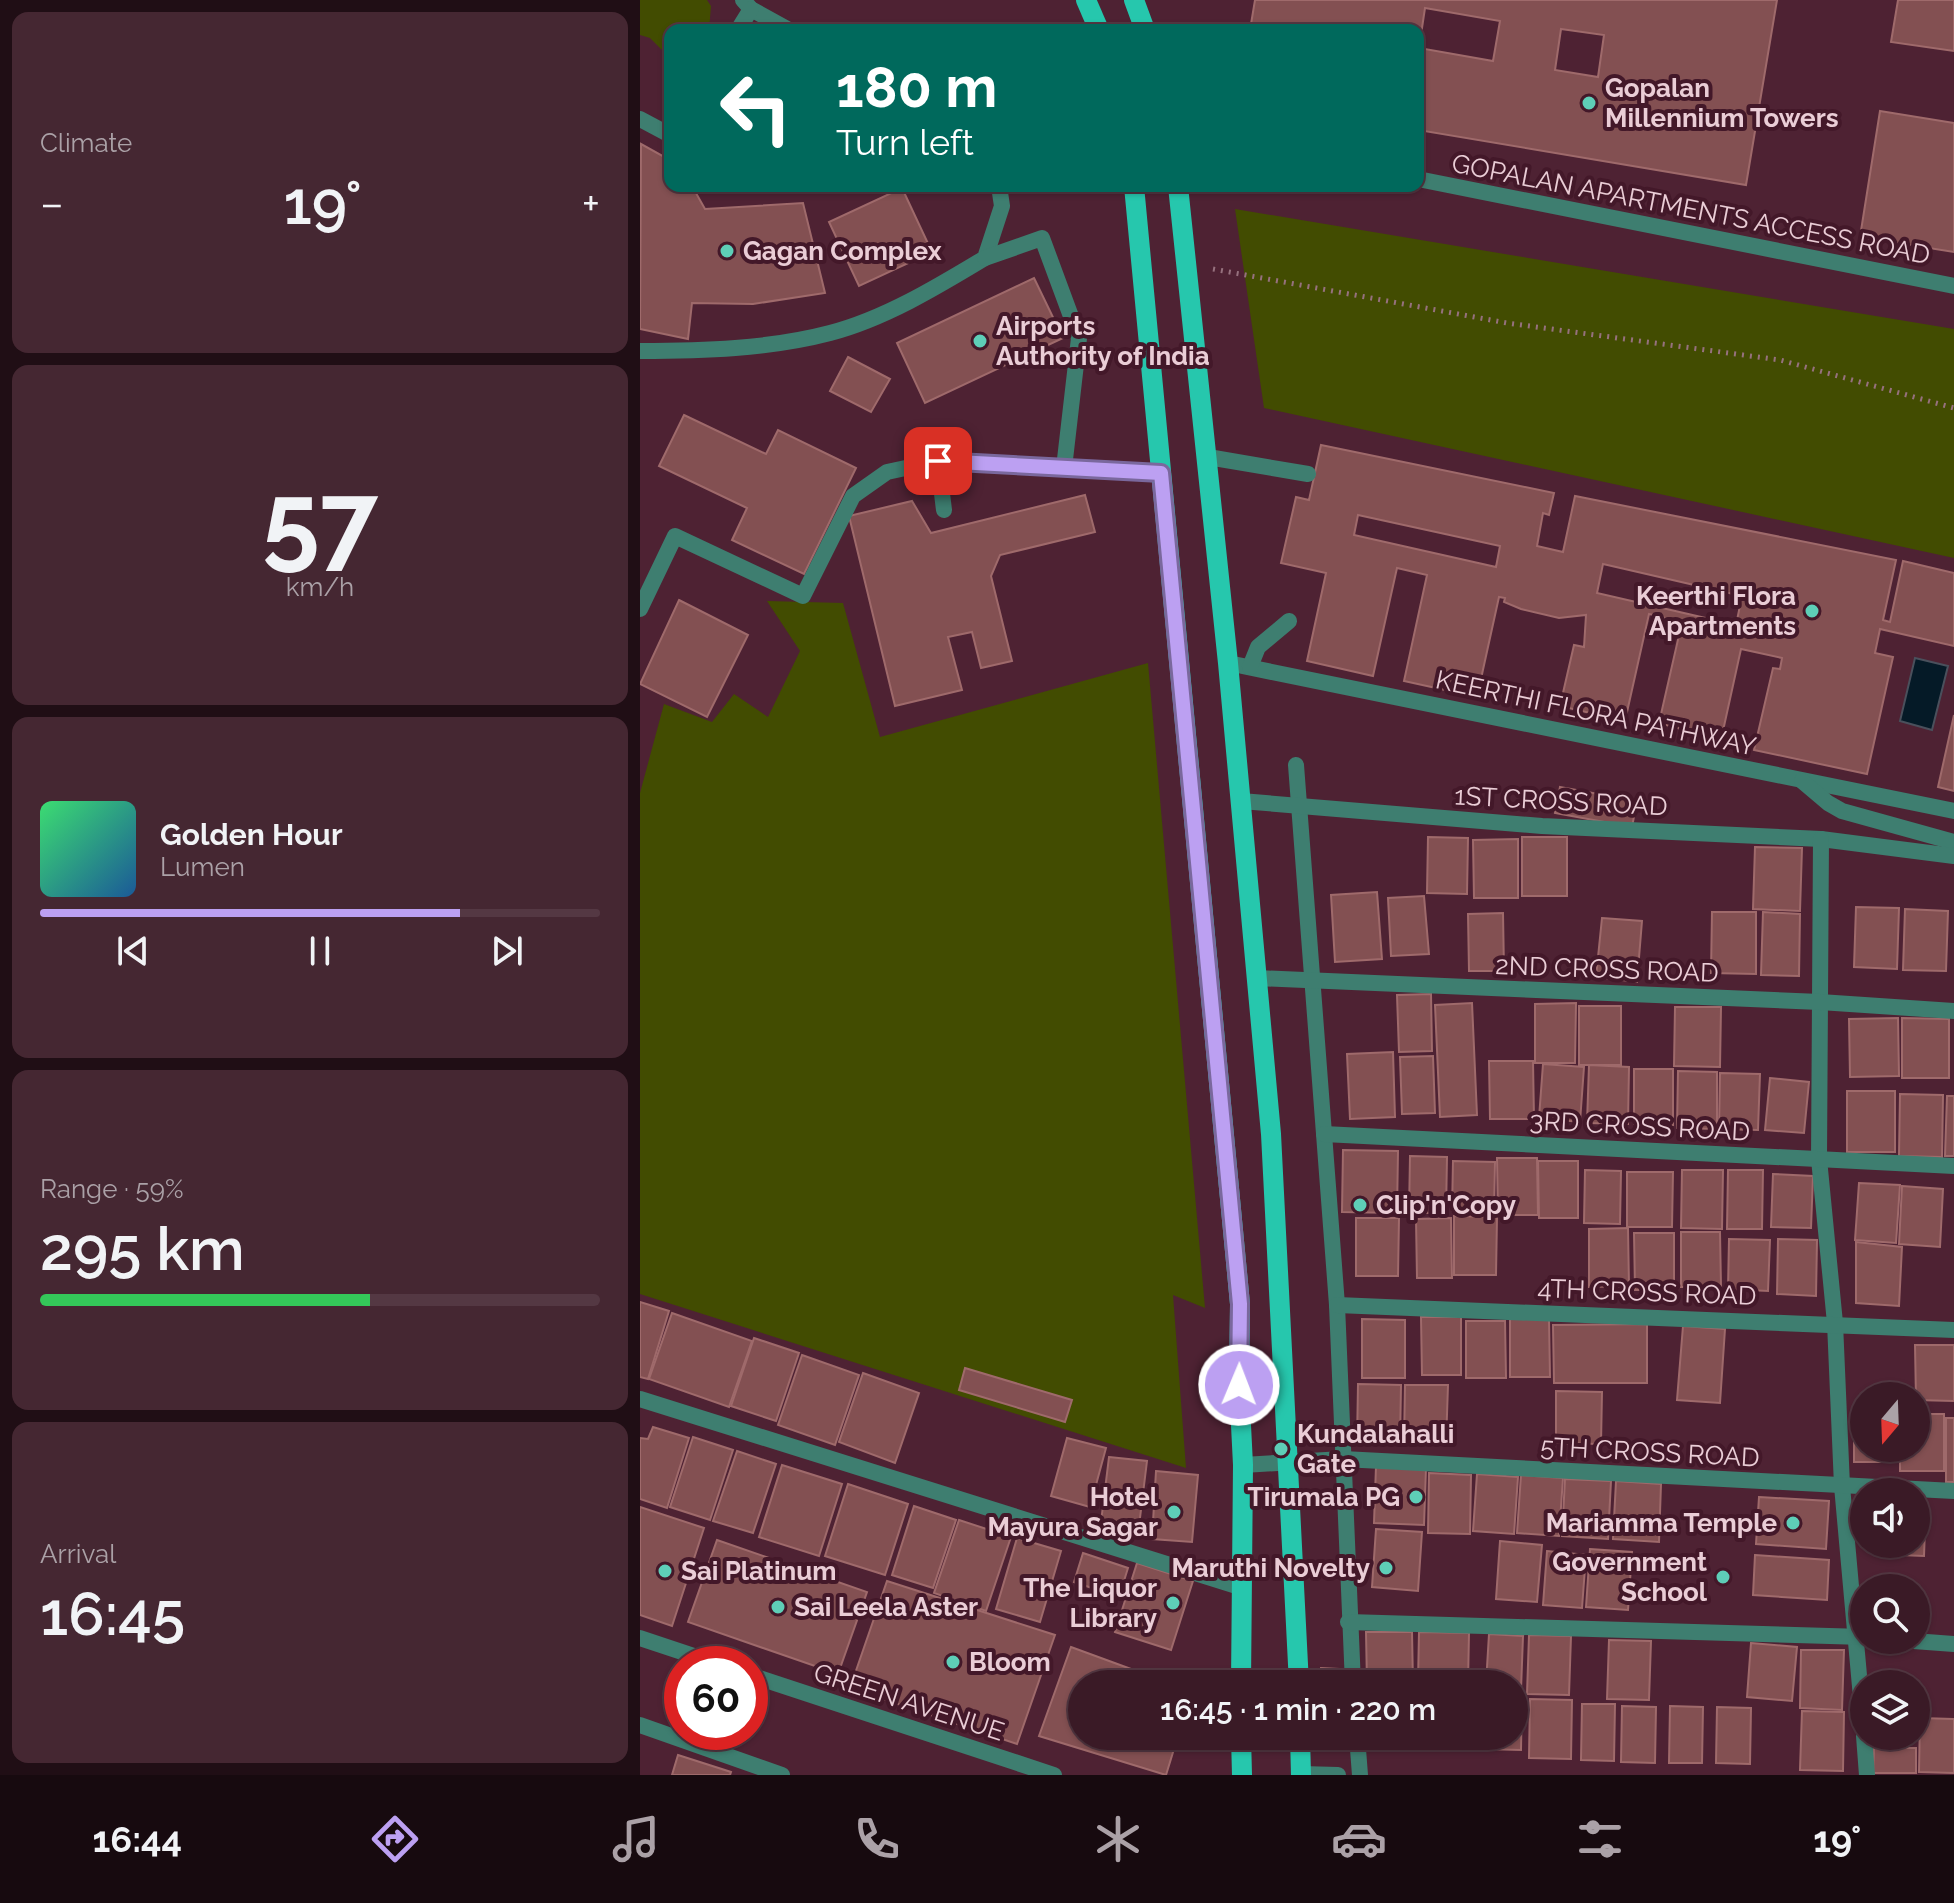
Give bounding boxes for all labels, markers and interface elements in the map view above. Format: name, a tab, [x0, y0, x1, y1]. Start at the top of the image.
text: 180 m	[836, 54, 997, 120]
icon: left	[704, 56, 808, 160]
place label: Gopalan Millennium Towers	[1605, 73, 1839, 133]
marker: Gopalan Millennium Towers	[1580, 94, 1598, 112]
text: Turn left	[836, 121, 974, 163]
text: Climate	[40, 128, 132, 158]
street label: GOPALAN APARTMENTS ACCESS ROAD	[1449, 148, 1933, 270]
text: 19°	[283, 168, 362, 238]
text: −	[40, 178, 64, 229]
text: +	[582, 178, 600, 229]
place label: Gagan Complex	[743, 236, 942, 266]
marker: Gagan Complex	[718, 242, 736, 260]
place label: Airports Authority of India	[996, 311, 1210, 371]
marker: Airports Authority of India	[971, 332, 989, 350]
pin	[904, 427, 972, 495]
icon: arrive	[916, 439, 960, 483]
text: 57	[262, 459, 378, 581]
text: km/h	[286, 572, 354, 602]
place label: Keerthi Flora Apartments	[1636, 581, 1796, 641]
marker: Keerthi Flora Apartments	[1803, 602, 1821, 620]
street label: KEERTHI FLORA PATHWAY	[1433, 664, 1759, 762]
street label: 1ST CROSS ROAD	[1454, 780, 1668, 822]
text: Golden Hour	[160, 817, 343, 852]
text: Lumen	[160, 852, 245, 882]
icon: previous	[111, 929, 155, 973]
icon: pause	[298, 929, 342, 973]
icon: next	[485, 929, 529, 973]
street label: 2ND CROSS ROAD	[1495, 950, 1719, 988]
street label: 3RD CROSS ROAD	[1529, 1105, 1751, 1147]
text: Range · 59%	[40, 1174, 184, 1204]
place label: Clip'n'Copy	[1376, 1190, 1516, 1220]
marker: Clip'n'Copy	[1351, 1196, 1369, 1214]
text: 295 km	[40, 1214, 245, 1284]
street label: 4TH CROSS ROAD	[1537, 1273, 1757, 1311]
position arrow	[1197, 1343, 1281, 1427]
north arrow	[1850, 1382, 1930, 1462]
map controls	[1850, 1382, 1930, 1750]
place label: Kundalahalli Gate	[1297, 1419, 1454, 1479]
street label: 5TH CROSS ROAD	[1540, 1431, 1760, 1473]
marker: Kundalahalli Gate	[1272, 1440, 1290, 1458]
button: sound	[1850, 1478, 1930, 1558]
place label: Hotel Mayura Sagar	[987, 1482, 1159, 1542]
place label: Tirumala PG	[1248, 1482, 1400, 1512]
marker: Tirumala PG	[1407, 1488, 1425, 1506]
marker: Hotel Mayura Sagar	[1165, 1503, 1183, 1521]
place label: Mariamma Temple	[1546, 1508, 1777, 1538]
marker: Mariamma Temple	[1784, 1514, 1802, 1532]
text: Arrival	[40, 1539, 116, 1569]
place label: Government School	[1552, 1547, 1708, 1607]
place label: Maruthi Novelty	[1172, 1553, 1370, 1583]
place label: Sai Platinum	[681, 1556, 837, 1586]
marker: Maruthi Novelty	[1377, 1559, 1395, 1577]
marker: Sai Platinum	[656, 1562, 674, 1580]
marker: Government School	[1714, 1568, 1732, 1586]
place label: The Liquor Library	[1023, 1573, 1157, 1633]
button: search	[1850, 1574, 1930, 1654]
text: 16:45	[40, 1579, 185, 1649]
place label: Sai Leela Aster	[794, 1592, 978, 1622]
marker: The Liquor Library	[1164, 1594, 1182, 1612]
marker: Sai Leela Aster	[769, 1598, 787, 1616]
speed limit sign: 60	[664, 1646, 768, 1750]
place label: Bloom	[969, 1647, 1051, 1677]
marker: Bloom	[944, 1653, 962, 1671]
street label: GREEN AVENUE	[810, 1657, 1008, 1747]
button: layers	[1850, 1670, 1930, 1750]
text: 16:45 · 1 min · 220 m	[1160, 1692, 1436, 1727]
icon: directions	[367, 1811, 423, 1867]
icon: music	[608, 1811, 664, 1867]
icon: phone	[849, 1811, 905, 1867]
icon: climate	[1090, 1811, 1146, 1867]
icon: car	[1331, 1811, 1387, 1867]
icon: filters	[1572, 1811, 1628, 1867]
text: 16:44	[93, 1818, 182, 1860]
text: 19°	[1813, 1818, 1861, 1860]

